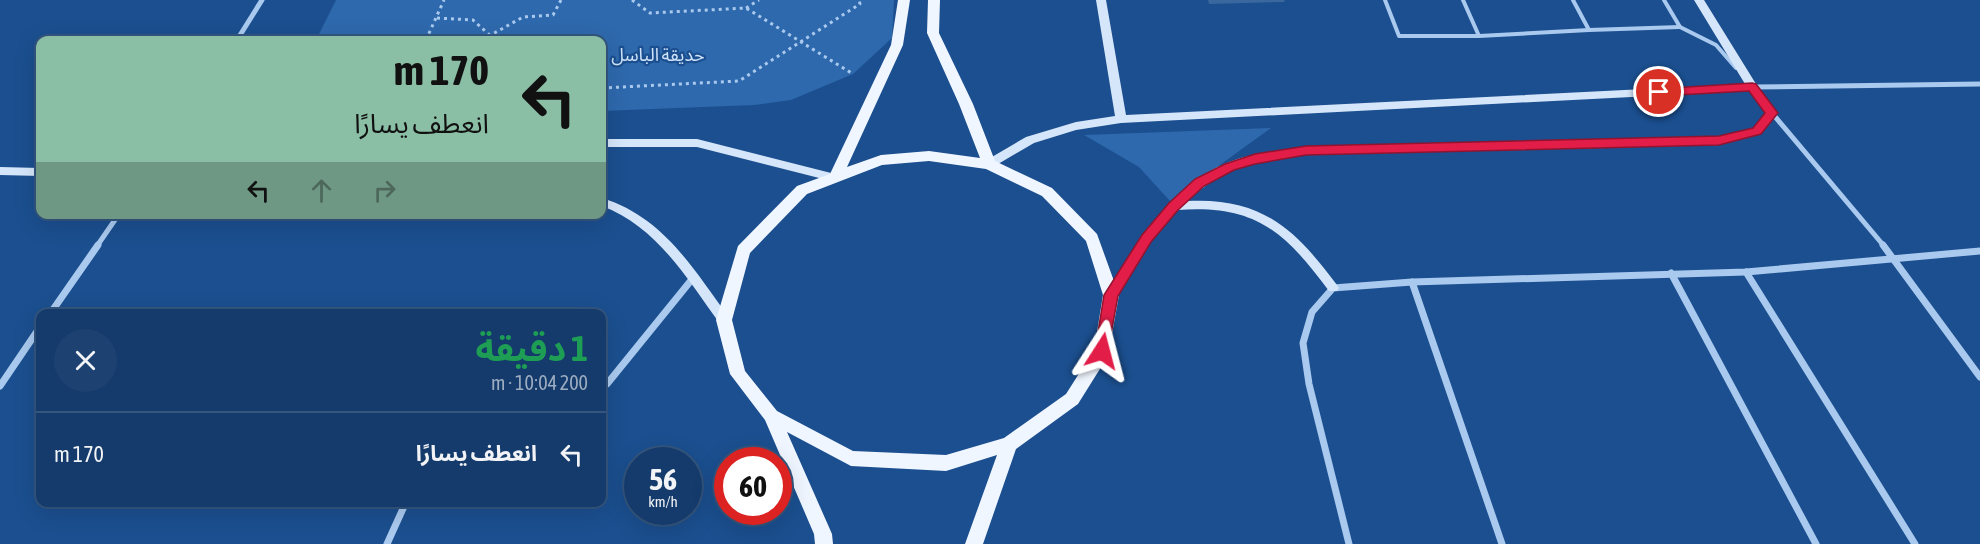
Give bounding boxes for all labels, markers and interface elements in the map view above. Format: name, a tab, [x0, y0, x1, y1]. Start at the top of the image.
park label: حديقة الباسل	[611, 44, 705, 66]
text: 170 m	[394, 46, 489, 94]
icon: left	[510, 60, 588, 138]
pin	[1633, 66, 1684, 117]
icon: arrive	[1642, 75, 1675, 108]
text: انعطف يسارًا	[354, 108, 489, 139]
icon: left	[242, 174, 275, 207]
icon: ahead	[305, 174, 338, 207]
icon: right	[368, 174, 401, 207]
position arrow	[1070, 319, 1134, 383]
text: 1 دقيقة	[476, 327, 588, 369]
button: close	[54, 329, 117, 392]
text: 200 m · 10:04	[491, 371, 588, 394]
icon: left	[555, 438, 588, 471]
text: انعطف يسارًا	[416, 440, 537, 466]
text: 170 m	[54, 441, 104, 467]
speed limit sign: 60	[714, 447, 792, 525]
text: 56	[649, 462, 677, 496]
text: km/h	[648, 493, 678, 510]

